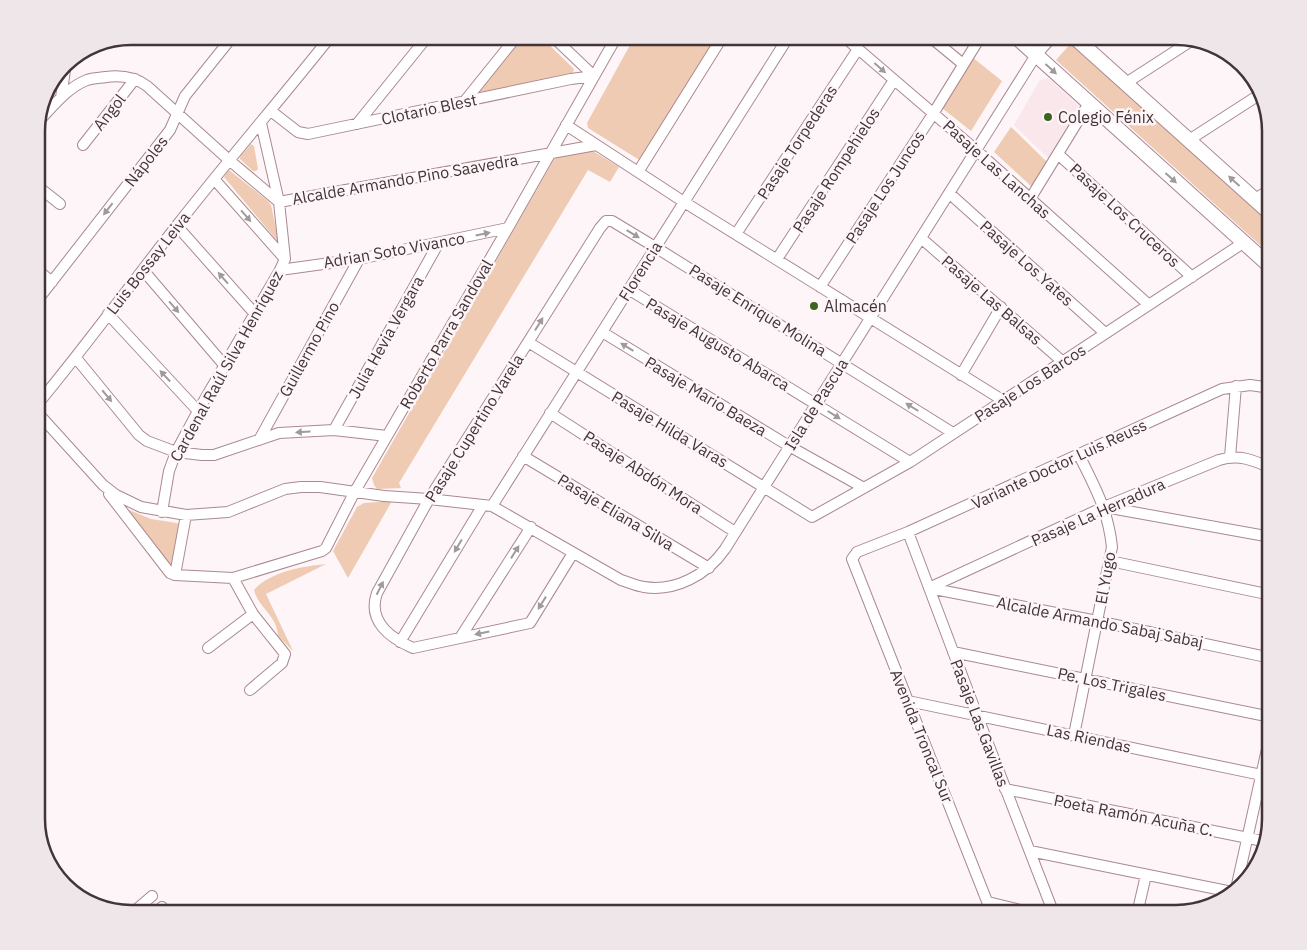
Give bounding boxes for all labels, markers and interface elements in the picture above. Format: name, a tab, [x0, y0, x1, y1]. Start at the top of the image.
one-way arrow	[874, 62, 886, 73]
one-way arrow	[1044, 63, 1056, 75]
street label: Pasaje Torpederas	[753, 81, 841, 203]
street label: Clotario Blest	[380, 89, 478, 129]
street label: Angol	[88, 90, 130, 134]
street label: Pasaje Rompehielos	[788, 104, 884, 236]
place label: Colegio Fénix	[1058, 107, 1154, 127]
marker: Colegio Fénix	[1042, 111, 1054, 123]
street label: Pasaje Las Lanchas	[939, 115, 1055, 223]
street label: Pasaje Los Juncos	[841, 127, 929, 247]
street label: Nápoles	[120, 132, 172, 190]
street label: Alcalde Armando Pino Saavedra	[290, 149, 520, 209]
street label: Pasaje Los Cruceros	[1066, 159, 1184, 271]
one-way arrow	[1165, 172, 1177, 184]
one-way arrow	[1229, 175, 1241, 187]
one-way arrow	[103, 202, 114, 215]
street label: Luis Bossay Leiva	[102, 207, 194, 318]
one-way arrow	[240, 209, 252, 221]
street label: Pasaje Los Yates	[976, 216, 1078, 310]
street label: Adrian Soto Vivanco	[322, 228, 466, 272]
one-way arrow	[476, 230, 491, 238]
one-way arrow	[626, 230, 641, 238]
street label: Florencia	[614, 237, 666, 305]
street label: Pasaje Las Balsas	[938, 251, 1046, 349]
street label: Roberto Parra Sandoval	[395, 256, 497, 412]
street label: Pasaje Enrique Molina	[686, 260, 831, 361]
street label: Cardenal Raúl Silva Henríquez	[165, 267, 287, 465]
one-way arrow	[217, 271, 228, 284]
street label: Julia Hevia Vergara	[344, 272, 428, 402]
street label: Pasaje Augusto Abarca	[642, 293, 794, 395]
place label: Almacén	[824, 296, 887, 316]
street label: Guillermo Pino	[275, 298, 343, 400]
one-way arrow	[169, 300, 180, 313]
marker: Almacén	[808, 300, 820, 312]
one-way arrow	[534, 318, 543, 331]
street label: Pasaje Los Barcos	[971, 340, 1089, 426]
one-way arrow	[620, 342, 633, 351]
street label: Pasaje Cupertino Varela	[420, 350, 528, 506]
street label: Pasaje Mario Baeza	[641, 352, 771, 441]
street label: Isla de Pascua	[780, 354, 852, 454]
one-way arrow	[159, 370, 171, 382]
street label: Pasaje Hilda Varas	[608, 386, 732, 472]
one-way arrow	[101, 389, 112, 402]
one-way arrow	[905, 403, 919, 412]
one-way arrow	[828, 410, 841, 419]
street label: Variante Doctor Luis Reuss	[968, 415, 1150, 513]
street label: Pasaje Abdón Mora	[580, 426, 707, 518]
one-way arrow	[295, 428, 311, 436]
street label: Pasaje Eliana Silva	[554, 469, 678, 555]
street label: Pasaje La Herradura	[1028, 473, 1168, 550]
one-way arrow	[454, 540, 463, 553]
one-way arrow	[510, 546, 519, 559]
street label: El Yugo	[1091, 550, 1119, 606]
one-way arrow	[376, 581, 384, 595]
street label: Alcalde Armando Sabaj Sabaj	[995, 592, 1205, 652]
one-way arrow	[538, 596, 547, 609]
one-way arrow	[474, 629, 490, 637]
street label: Pasaje Las Gavillas	[946, 656, 1014, 790]
street label: Pe. Los Trigales	[1056, 663, 1168, 705]
street label: Avenida Troncal Sur	[886, 666, 958, 806]
street label: Las Riendas	[1045, 719, 1133, 757]
street label: Poeta Ramón Acuña C.	[1052, 790, 1216, 840]

